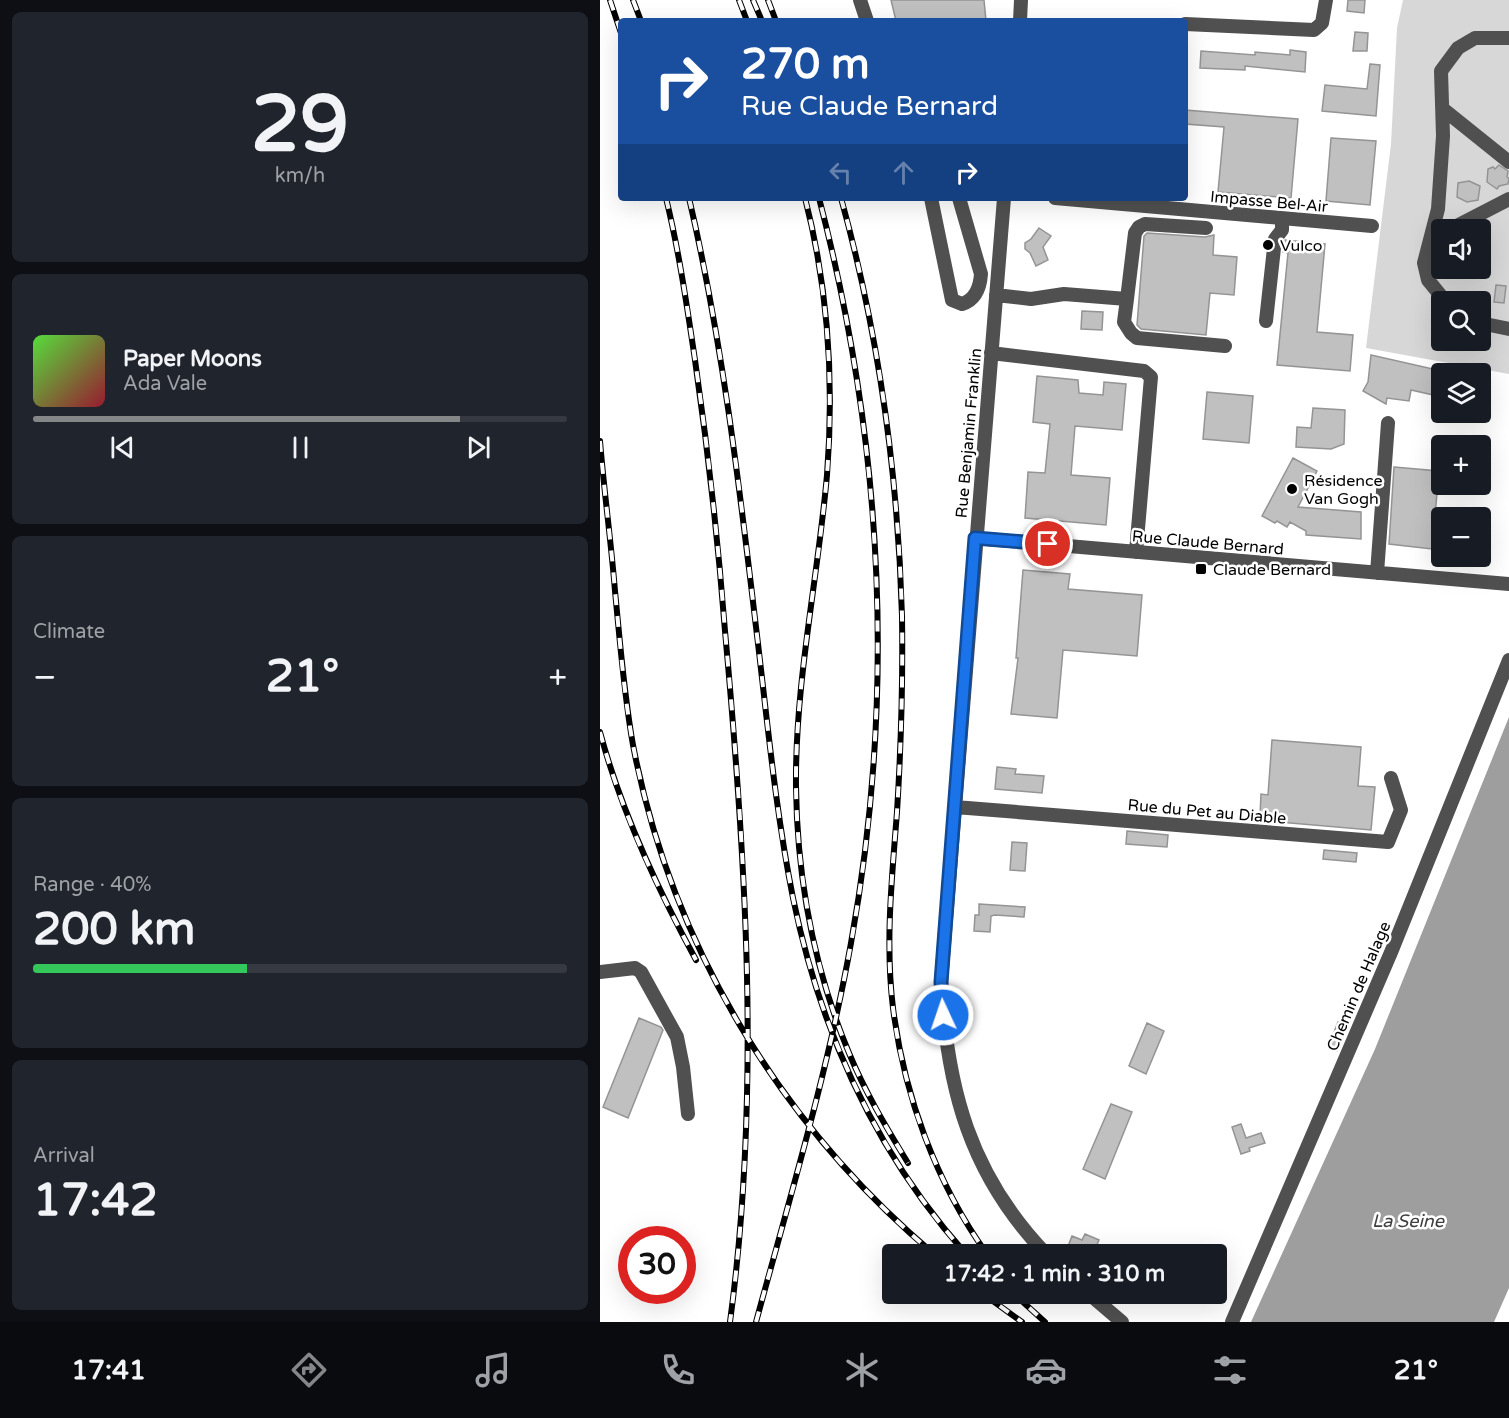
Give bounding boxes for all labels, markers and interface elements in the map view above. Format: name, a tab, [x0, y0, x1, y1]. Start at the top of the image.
text: 270 m	[741, 39, 870, 90]
icon: right	[642, 42, 720, 120]
text: 29	[251, 78, 349, 172]
text: Rue Claude Bernard	[741, 90, 998, 123]
icon: left	[824, 156, 857, 189]
icon: ahead	[887, 156, 920, 189]
icon: right	[950, 156, 983, 189]
text: km/h	[275, 164, 325, 188]
street label: Impasse Bel-Air	[1209, 187, 1329, 217]
map controls	[1431, 219, 1491, 567]
button: sound	[1431, 219, 1491, 279]
place label: Vulco	[1280, 236, 1322, 256]
marker: Vulco	[1261, 238, 1275, 252]
button: search	[1431, 291, 1491, 351]
text: Paper Moons	[123, 346, 262, 372]
street label: Rue Benjamin Franklin	[952, 347, 986, 519]
button: layers	[1431, 363, 1491, 423]
text: Ada Vale	[123, 372, 207, 396]
icon: previous	[106, 431, 139, 464]
icon: pause	[284, 431, 317, 464]
icon: next	[462, 431, 495, 464]
button: +	[1431, 435, 1491, 495]
place label: Résidence Van Gogh	[1304, 471, 1383, 509]
marker: Résidence Van Gogh	[1285, 482, 1299, 496]
button: −	[1431, 507, 1491, 567]
pin	[1022, 518, 1073, 569]
street label: Rue Claude Bernard	[1131, 526, 1285, 560]
icon: arrive	[1031, 527, 1064, 560]
place label: Claude Bernard	[1213, 560, 1331, 580]
marker: Claude Bernard	[1194, 562, 1208, 576]
text: Climate	[33, 620, 105, 644]
text: 21°	[266, 650, 339, 704]
text: −	[33, 658, 57, 697]
text: +	[548, 658, 567, 697]
street label: Rue du Pet au Diable	[1127, 795, 1287, 829]
text: Range · 40%	[33, 873, 152, 897]
text: 200 km	[33, 903, 195, 957]
street label: Chemin de Halage	[1323, 919, 1395, 1054]
position arrow	[911, 983, 975, 1047]
text: Arrival	[33, 1144, 95, 1168]
text: 17:42	[33, 1174, 158, 1228]
water label: La Seine	[1372, 1210, 1445, 1232]
speed limit sign: 30	[618, 1226, 696, 1304]
text: 17:42 · 1 min · 310 m	[944, 1261, 1165, 1287]
icon: directions	[288, 1349, 330, 1391]
icon: music	[472, 1349, 514, 1391]
icon: phone	[657, 1349, 699, 1391]
icon: climate	[841, 1349, 883, 1391]
icon: car	[1025, 1349, 1067, 1391]
icon: filters	[1209, 1349, 1251, 1391]
text: 17:41	[71, 1354, 146, 1387]
text: 21°	[1394, 1354, 1438, 1387]

